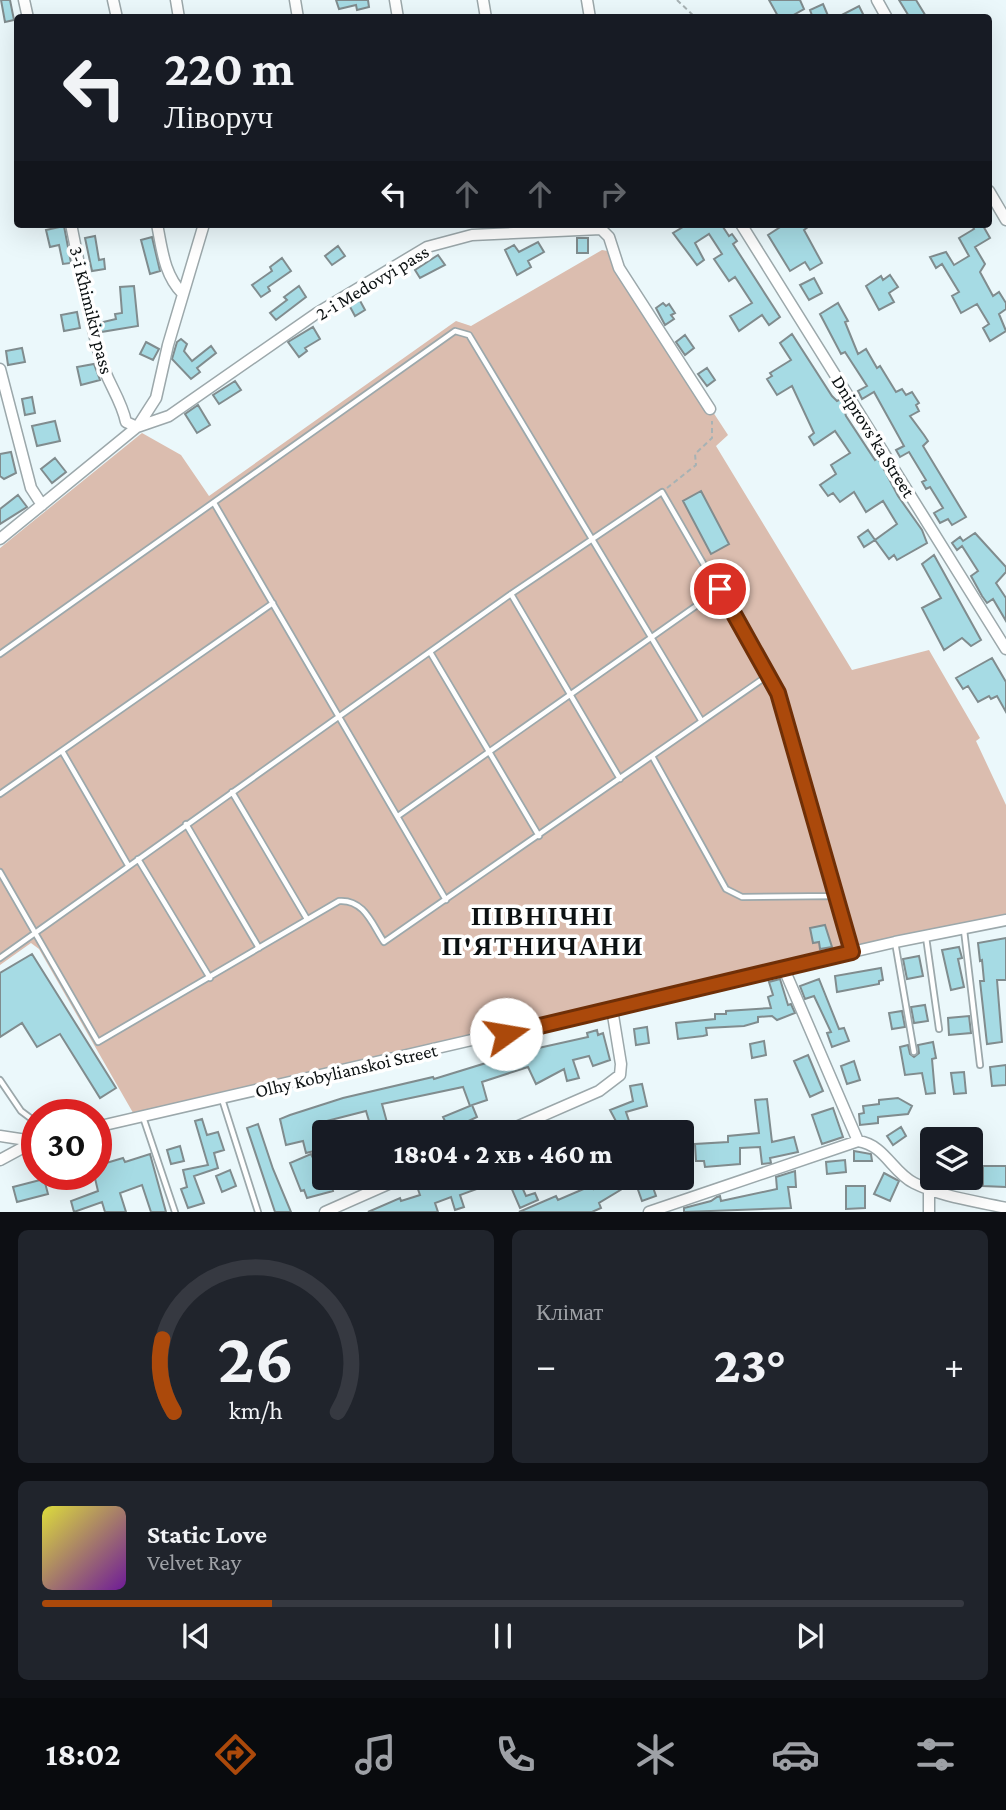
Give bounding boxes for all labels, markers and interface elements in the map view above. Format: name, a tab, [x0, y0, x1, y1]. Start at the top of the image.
text: 220 m	[164, 41, 294, 96]
icon: left	[49, 42, 140, 133]
text: Ліворуч	[164, 99, 273, 135]
icon: left	[375, 175, 413, 213]
icon: ahead	[448, 175, 486, 213]
icon: ahead	[521, 175, 559, 213]
icon: right	[594, 175, 632, 213]
street label: 2-i Medovyi pass	[312, 240, 433, 324]
street label: 3-i Khimikiv pass	[65, 244, 118, 376]
street label: Dniprovs'ka Street	[828, 371, 920, 502]
pin	[690, 559, 750, 619]
icon: arrive	[701, 570, 739, 608]
district label: ПІВНІЧНІ П'ЯТНИЧАНИ	[442, 902, 644, 961]
position arrow	[469, 997, 543, 1071]
street label: Olhy Kobylianskoi Street	[253, 1039, 440, 1102]
speed limit sign: 30	[21, 1099, 112, 1190]
map controls	[920, 1127, 983, 1190]
button: layers	[920, 1127, 983, 1190]
text: 18:04 · 2 хв · 460 m	[394, 1140, 612, 1169]
text: Клімат	[536, 1299, 603, 1325]
text: 26	[218, 1318, 294, 1399]
text: 23°	[714, 1335, 786, 1393]
text: −	[536, 1344, 556, 1386]
text: +	[944, 1344, 964, 1386]
text: km/h	[229, 1397, 283, 1424]
text: Static Love	[147, 1520, 267, 1549]
text: Velvet Ray	[147, 1549, 241, 1575]
icon: previous	[177, 1617, 215, 1655]
icon: pause	[484, 1617, 522, 1655]
icon: next	[791, 1617, 829, 1655]
icon: directions	[211, 1730, 260, 1779]
icon: music	[351, 1730, 400, 1779]
icon: phone	[491, 1730, 540, 1779]
icon: climate	[631, 1730, 680, 1779]
icon: car	[771, 1730, 820, 1779]
icon: filters	[911, 1730, 960, 1779]
text: 18:02	[46, 1736, 120, 1772]

